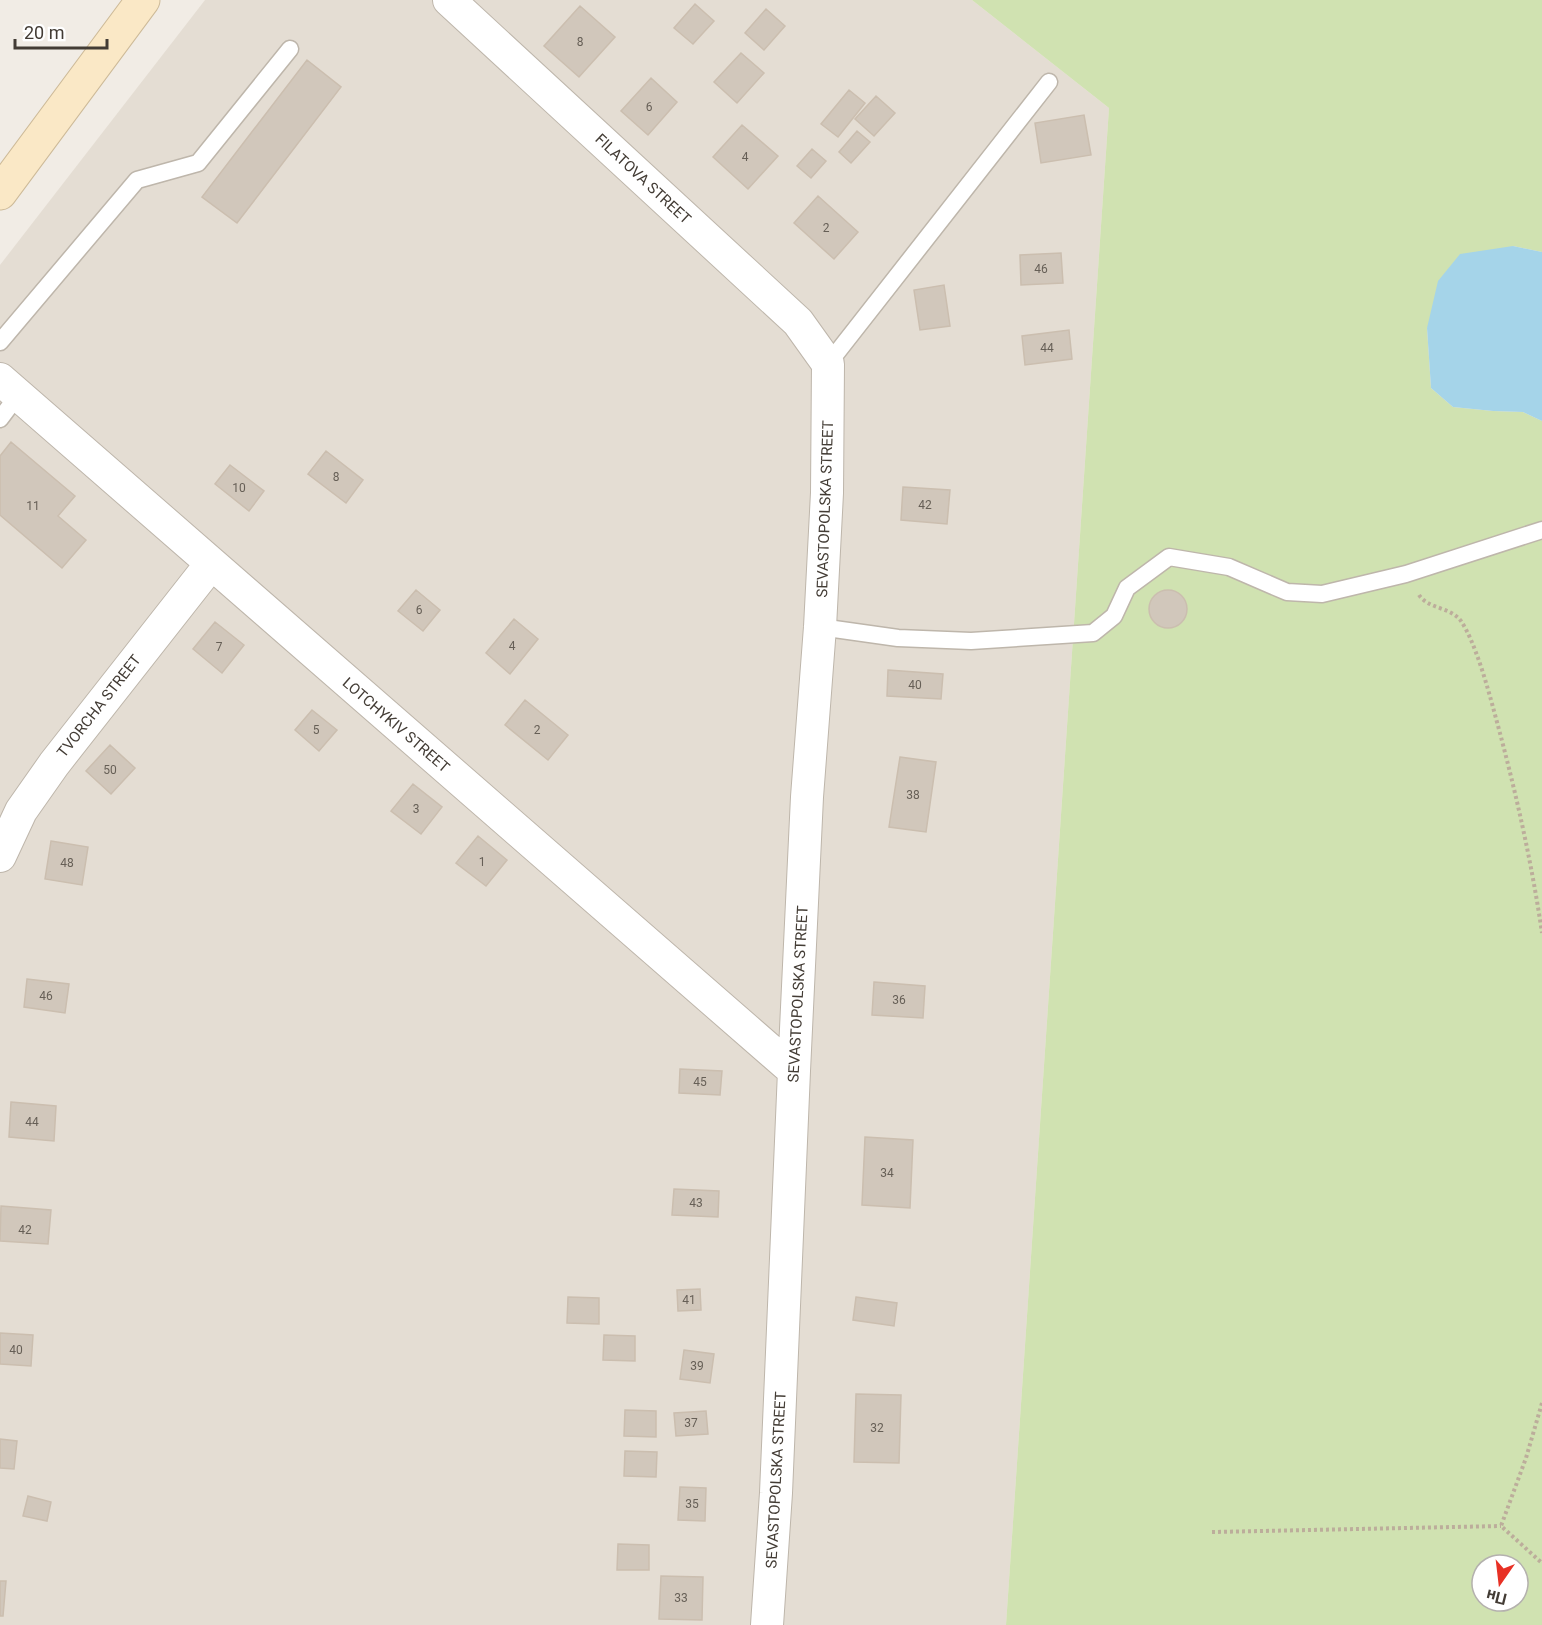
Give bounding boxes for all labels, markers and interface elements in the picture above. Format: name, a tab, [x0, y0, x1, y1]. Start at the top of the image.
scale bar	[15, 12, 106, 50]
text: 20 m	[24, 22, 64, 43]
house number: 8	[577, 35, 584, 49]
house number: 6	[646, 100, 653, 114]
street label: FILATOVA STREET	[591, 130, 695, 228]
house number: 4	[742, 150, 749, 164]
house number: 2	[823, 221, 830, 235]
house number: 46	[1034, 262, 1048, 276]
house number: 44	[1040, 341, 1054, 355]
street label: SEVASTOPOLSKA STREET	[813, 420, 837, 598]
house number: 8	[333, 470, 340, 484]
house number: 10	[232, 481, 246, 495]
house number: 42	[918, 498, 932, 512]
house number: 11	[26, 499, 40, 513]
house number: 6	[416, 603, 423, 617]
house number: 4	[509, 639, 516, 653]
house number: 7	[216, 640, 223, 654]
street label: TVORCHA STREET	[53, 651, 145, 761]
street label: LOTCHYKIV STREET	[339, 674, 453, 776]
house number: 40	[908, 678, 922, 692]
house number: 5	[313, 723, 320, 737]
house number: 2	[534, 723, 541, 737]
house number: 50	[103, 763, 117, 777]
house number: 38	[906, 788, 920, 802]
house number: 3	[413, 802, 419, 816]
house number: 1	[479, 855, 485, 869]
house number: 48	[60, 856, 74, 870]
street label: SEVASTOPOLSKA STREET	[784, 905, 812, 1083]
house number: 46	[39, 989, 53, 1003]
house number: 36	[892, 993, 906, 1007]
house number: 45	[693, 1075, 707, 1089]
house number: 44	[25, 1115, 39, 1129]
house number: 34	[880, 1166, 894, 1180]
house number: 43	[689, 1196, 703, 1210]
house number: 42	[18, 1223, 32, 1237]
house number: 41	[682, 1293, 696, 1307]
house number: 40	[9, 1343, 23, 1357]
house number: 39	[690, 1359, 704, 1373]
street label: SEVASTOPOLSKA STREET	[762, 1391, 790, 1569]
house number: 37	[684, 1416, 698, 1430]
house number: 32	[870, 1421, 884, 1435]
house number: 35	[685, 1497, 699, 1511]
north arrow	[1470, 1553, 1530, 1613]
text: Пн	[1484, 1585, 1509, 1609]
house number: 33	[674, 1591, 688, 1605]

